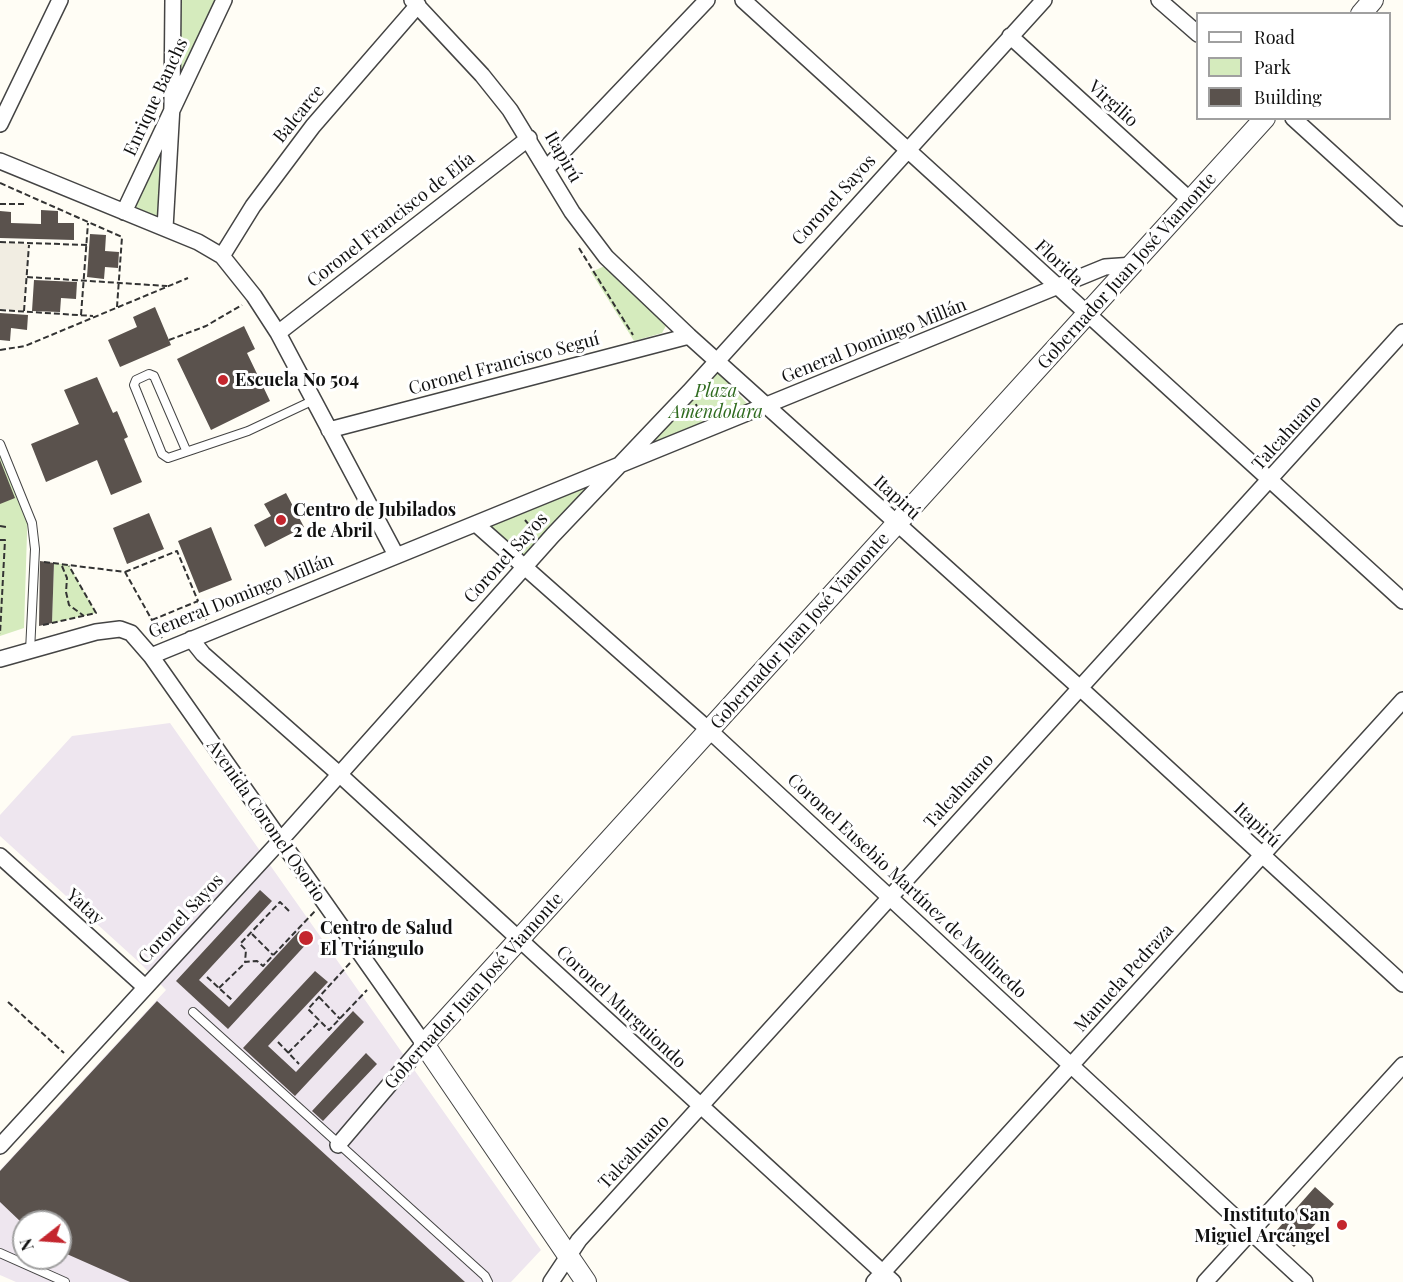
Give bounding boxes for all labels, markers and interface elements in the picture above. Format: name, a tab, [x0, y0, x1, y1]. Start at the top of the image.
legend	[1196, 12, 1391, 120]
text: Road	[1254, 25, 1295, 49]
street label: Enrique Banchs	[119, 35, 193, 159]
text: Park	[1254, 55, 1291, 79]
street label: Virgilio	[1084, 76, 1142, 132]
street label: Balcarce	[269, 81, 329, 147]
text: Building	[1254, 85, 1322, 109]
street label: Itapirú	[540, 128, 586, 186]
street label: Coronel Francisco de Elía	[303, 148, 479, 292]
street label: Coronel Sayos	[788, 150, 880, 250]
street label: Gobernador Juan José Viamonte	[1033, 168, 1221, 374]
street label: Florida	[1031, 235, 1087, 291]
street label: General Domingo Millán	[778, 294, 970, 388]
street label: Coronel Francisco Seguí	[406, 328, 602, 400]
place label: Escuela No 504	[235, 369, 359, 391]
marker: Escuela No 504	[216, 373, 230, 387]
park label: Plaza Amendolara	[669, 380, 763, 422]
street label: Talcahuano	[1248, 391, 1326, 475]
street label: Itapirú	[869, 471, 925, 525]
place label: Centro de Jubilados 2 de Abril	[293, 499, 456, 542]
street label: Coronel Sayos	[460, 508, 552, 608]
marker: Centro de Jubilados 2 de Abril	[274, 513, 288, 527]
street label: Gobernador Juan José Viamonte	[706, 528, 894, 734]
street label: General Domingo Millán	[145, 549, 337, 643]
street label: Avenida Coronel Osorio	[202, 736, 330, 906]
street label: Talcahuano	[920, 749, 998, 833]
street label: Coronel Eusebio Martínez de Mollinedo	[783, 769, 1031, 1003]
street label: Itapirú	[1229, 798, 1285, 852]
street label: Coronel Sayos	[134, 870, 228, 968]
street label: Yatay	[62, 885, 108, 929]
street label: Gobernador Juan José Viamonte	[380, 888, 568, 1094]
place label: Centro de Salud El Triángulo	[320, 917, 453, 960]
street label: Manuela Pedraza	[1070, 920, 1178, 1036]
marker: Centro de Salud El Triángulo	[297, 929, 315, 947]
street label: Coronel Murguiondo	[552, 941, 690, 1073]
street label: Talcahuano	[594, 1111, 674, 1193]
place label: Instituto San Miguel Arcángel	[1194, 1204, 1330, 1246]
north arrow	[12, 1210, 72, 1270]
marker: Instituto San Miguel Arcángel	[1335, 1218, 1349, 1232]
text: N	[14, 1236, 38, 1253]

